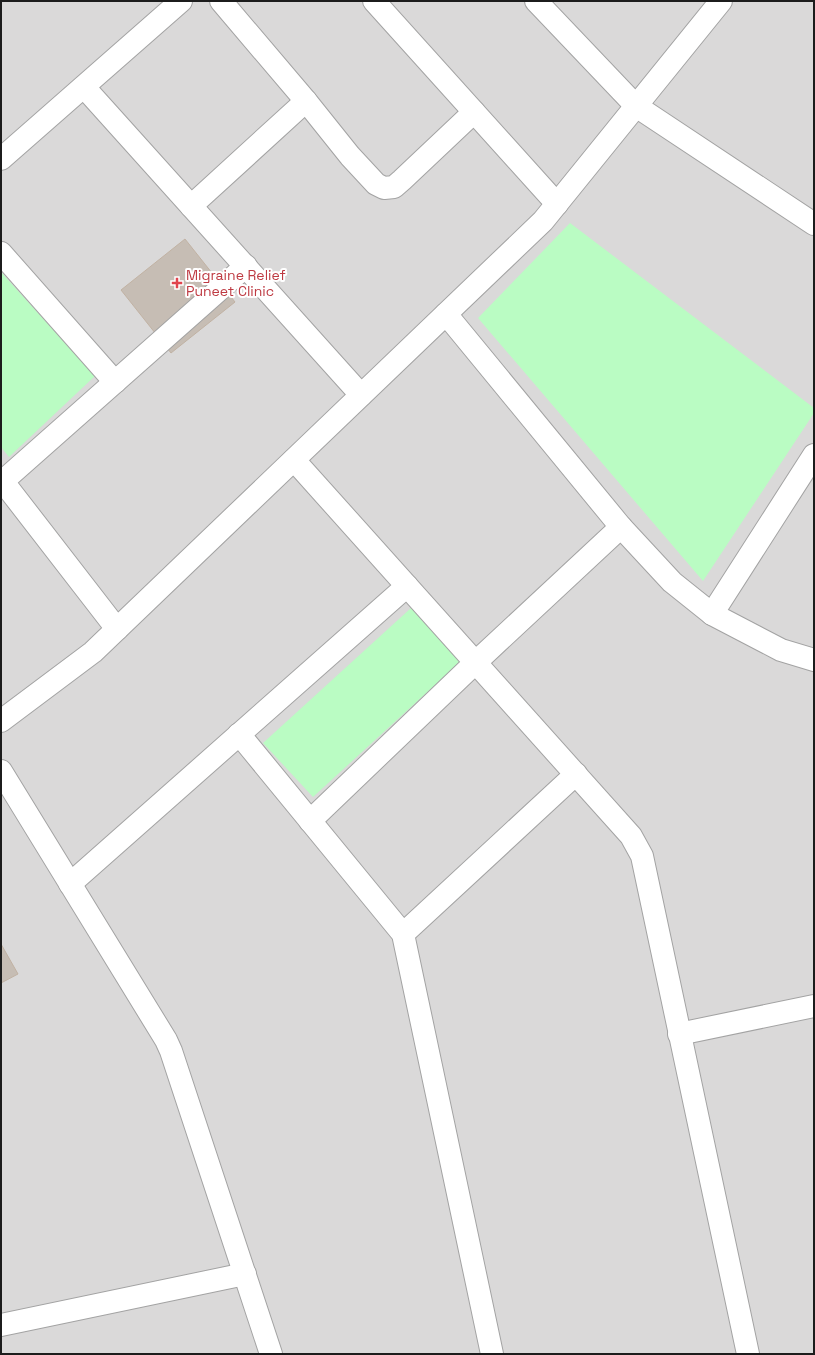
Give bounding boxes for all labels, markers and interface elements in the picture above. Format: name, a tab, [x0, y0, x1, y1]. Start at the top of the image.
place label: Migraine Relief Puneet Clinic	[186, 266, 286, 300]
marker: Migraine Relief Puneet Clinic	[171, 277, 183, 289]

